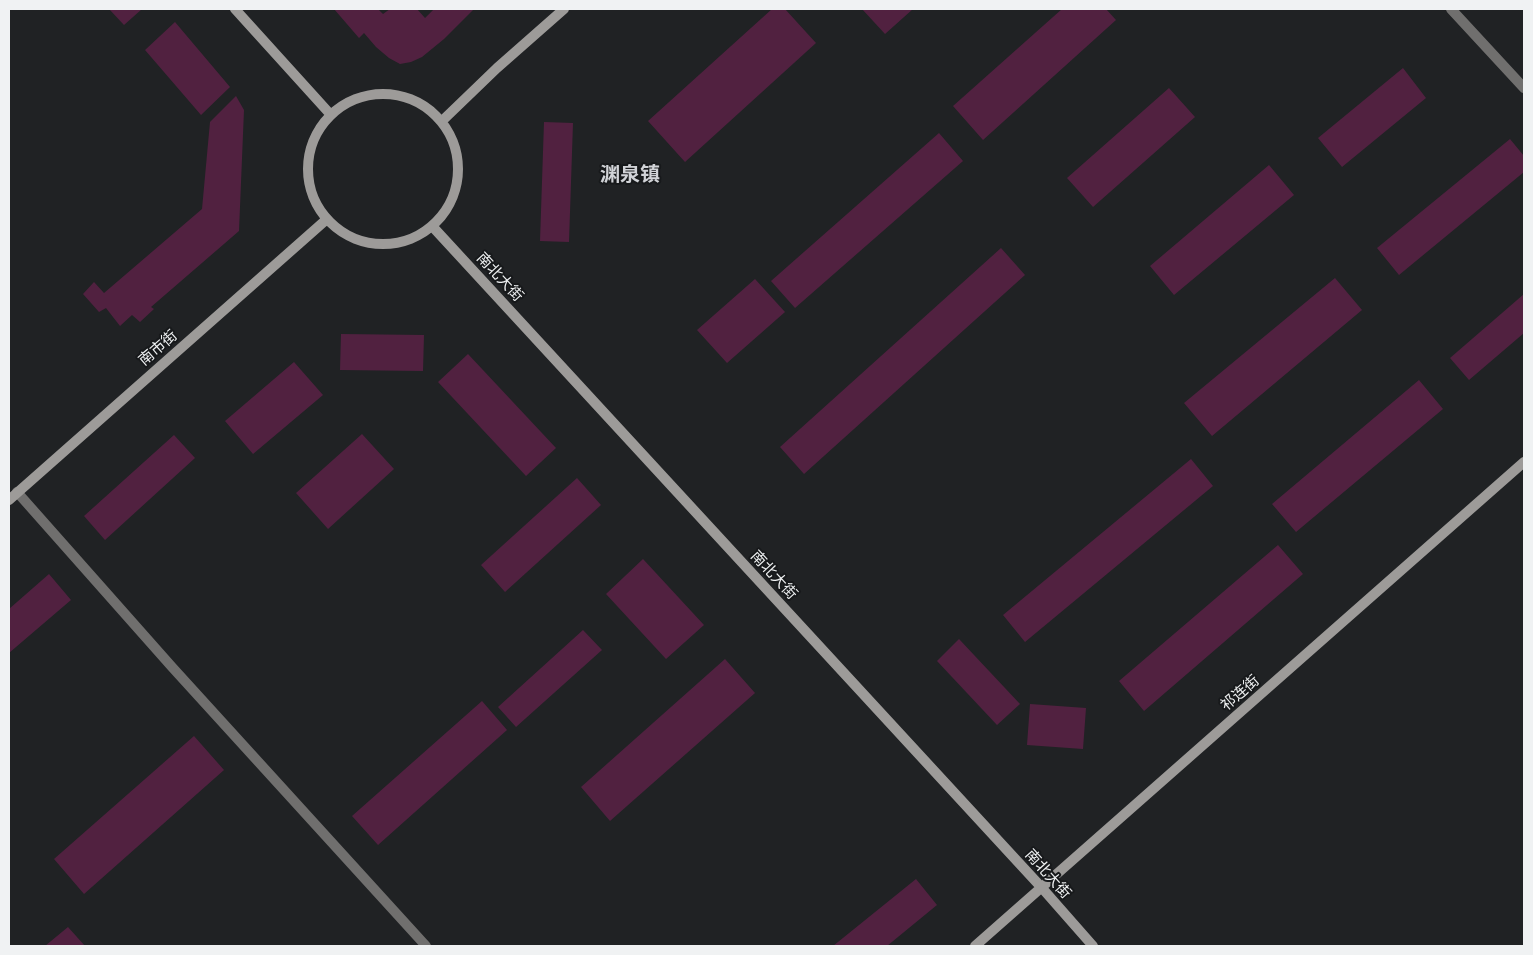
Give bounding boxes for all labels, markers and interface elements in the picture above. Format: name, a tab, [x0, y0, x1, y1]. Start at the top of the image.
district label: 渊泉镇	[600, 163, 660, 187]
street label: 南北大街	[473, 249, 527, 305]
street label: 南市街	[135, 326, 181, 370]
street label: 南北大街	[747, 547, 801, 603]
street label: 祁连街	[1217, 671, 1263, 715]
street label: 南北大街	[1021, 846, 1075, 902]

